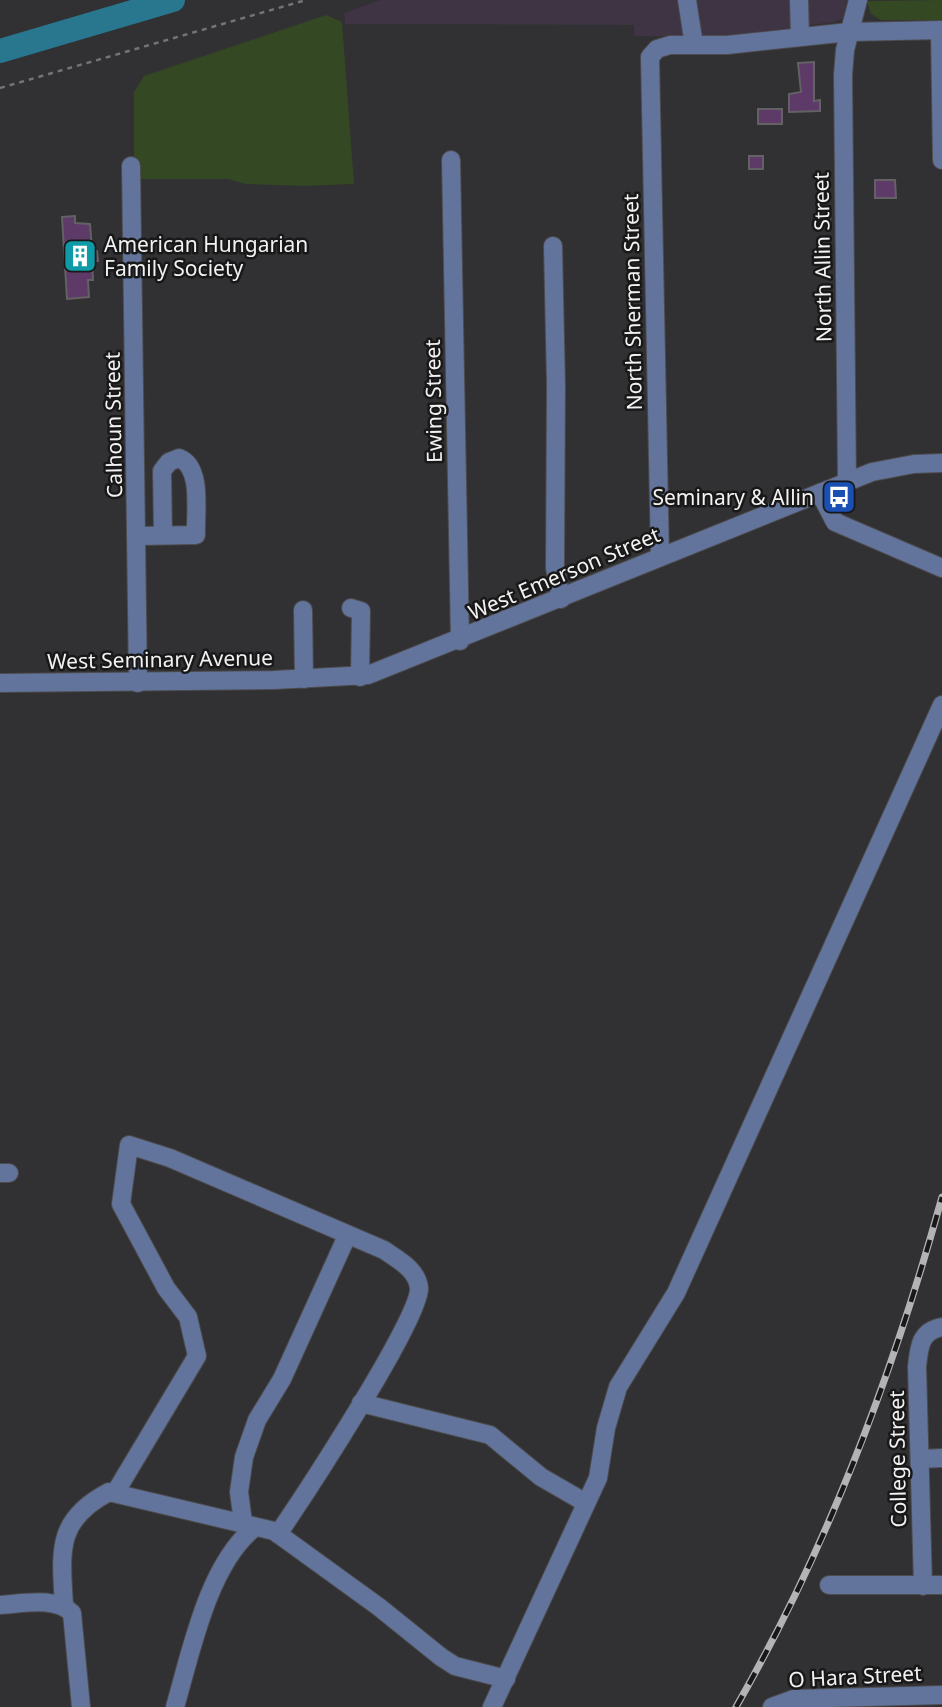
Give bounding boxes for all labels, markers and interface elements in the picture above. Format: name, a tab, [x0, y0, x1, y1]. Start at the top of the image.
street label: North Allin Street	[807, 171, 837, 342]
street label: North Sherman Street	[616, 193, 648, 411]
place label: American Hungarian Family Society	[104, 230, 308, 282]
building icon: American Hungarian Family Society	[61, 237, 99, 275]
street label: Ewing Street	[418, 339, 448, 463]
street label: Calhoun Street	[98, 351, 128, 498]
bus stop icon: Seminary & Allin	[820, 478, 858, 516]
place label: Seminary & Allin	[652, 483, 814, 511]
street label: West Emerson Street	[464, 520, 665, 626]
street label: West Seminary Avenue	[47, 643, 273, 675]
street label: College Street	[882, 1390, 912, 1528]
street label: O Hara Street	[788, 1659, 923, 1693]

